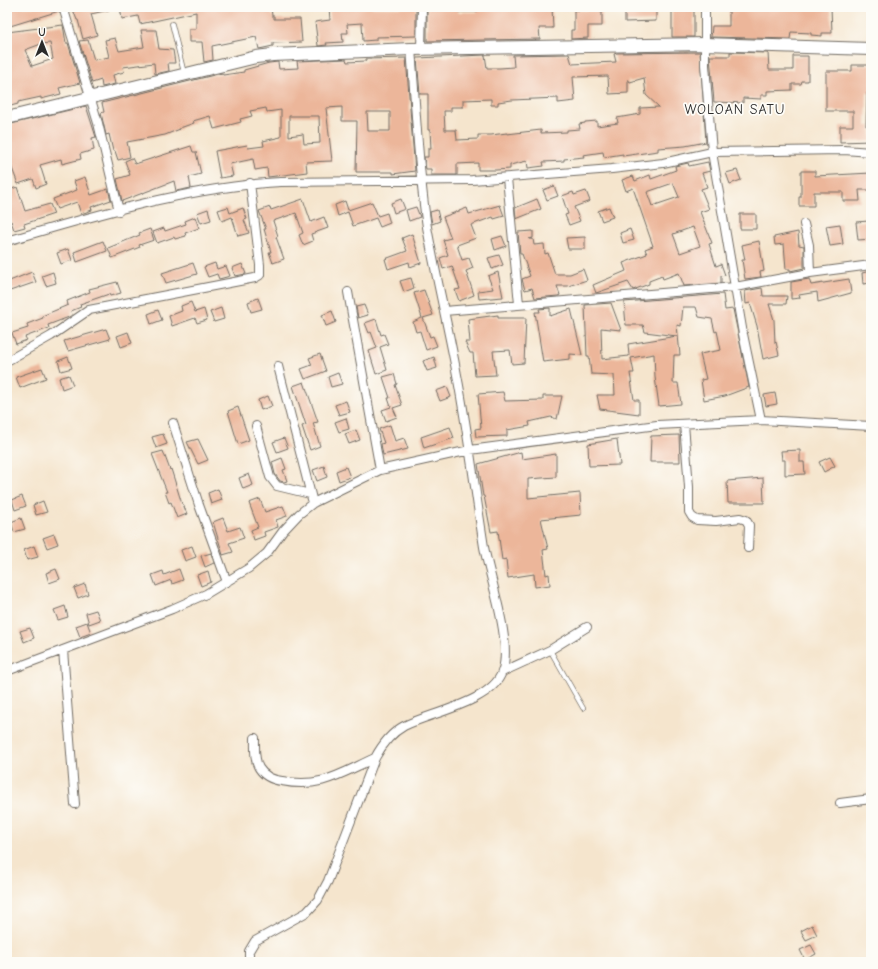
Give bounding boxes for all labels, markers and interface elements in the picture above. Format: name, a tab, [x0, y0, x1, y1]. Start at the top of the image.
north arrow	[22, 22, 62, 62]
text: U	[38, 26, 46, 39]
district label: WOLOAN SATU	[685, 101, 785, 118]

